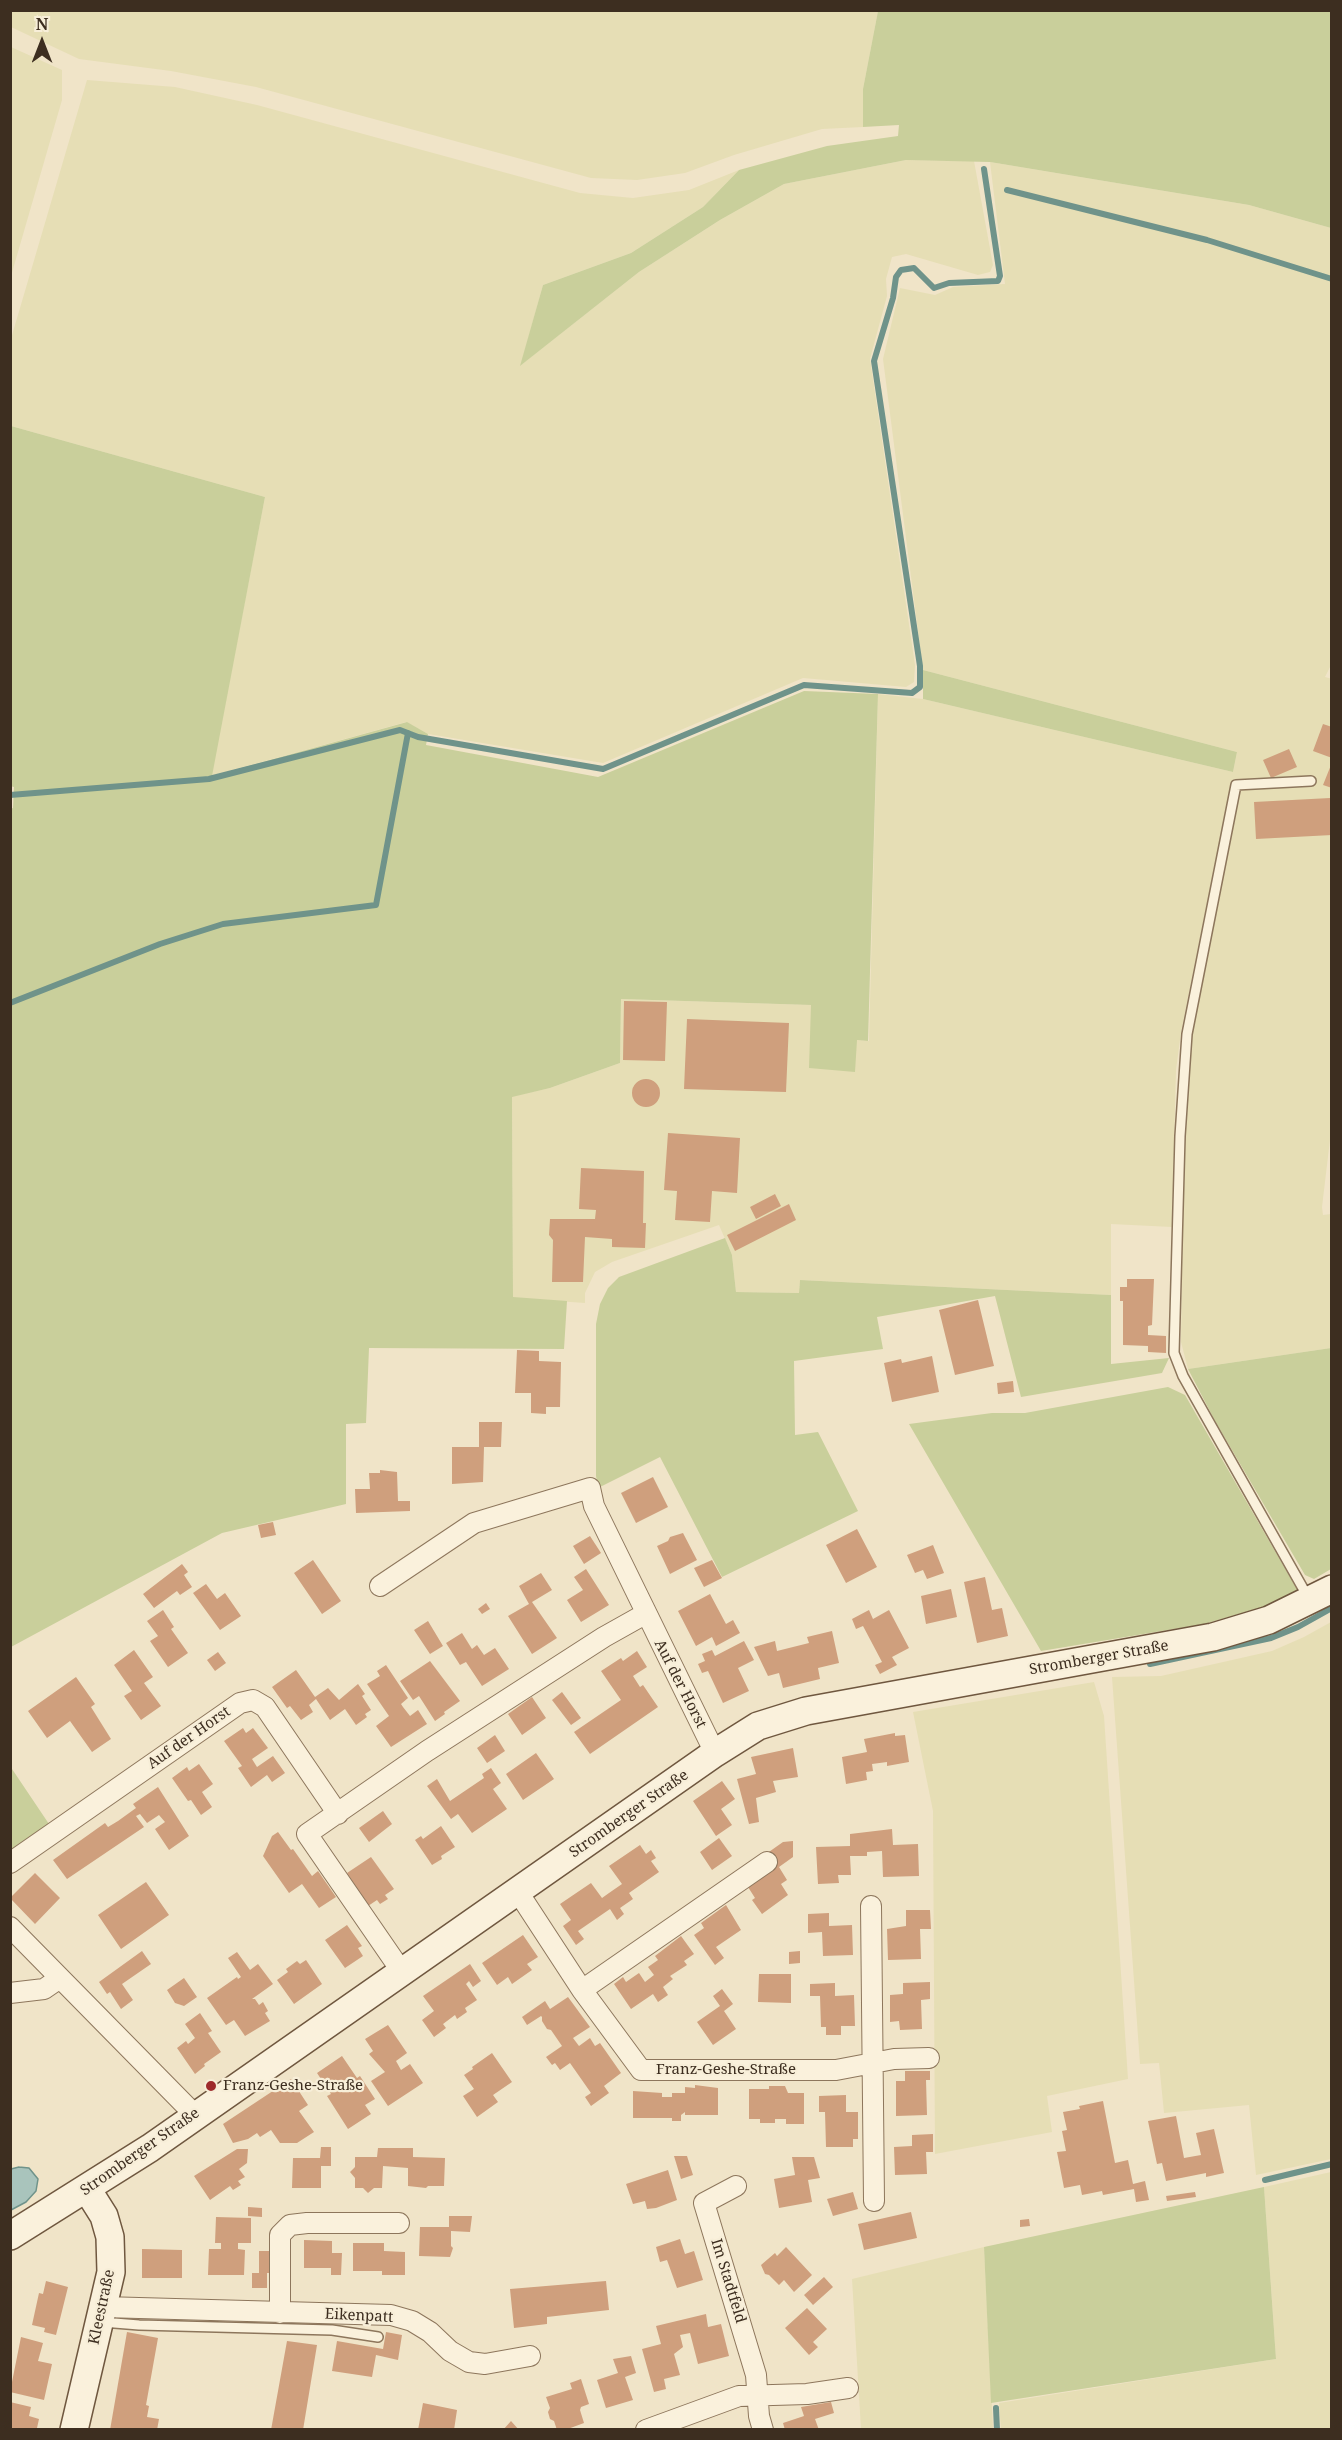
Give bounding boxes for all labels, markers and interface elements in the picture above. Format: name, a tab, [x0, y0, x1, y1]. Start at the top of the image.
north arrow	[12, 12, 72, 72]
text: N	[36, 13, 48, 35]
street label: Auf der Horst	[650, 1637, 710, 1731]
street label: Stromberger Straße	[1028, 1637, 1170, 1679]
street label: Auf der Horst	[144, 1703, 234, 1773]
street label: Stromberger Straße	[566, 1766, 692, 1862]
street label: Franz-Geshe-Straße	[656, 2061, 796, 2079]
place label: Franz-Geshe-Straße	[223, 2077, 363, 2095]
marker: Franz-Geshe-Straße	[204, 2079, 218, 2093]
street label: Stromberger Straße	[77, 2104, 203, 2200]
street label: Im Stadtfeld	[707, 2237, 749, 2325]
street label: Kleestraße	[85, 2268, 119, 2346]
street label: Eikenpatt	[324, 2305, 394, 2327]

